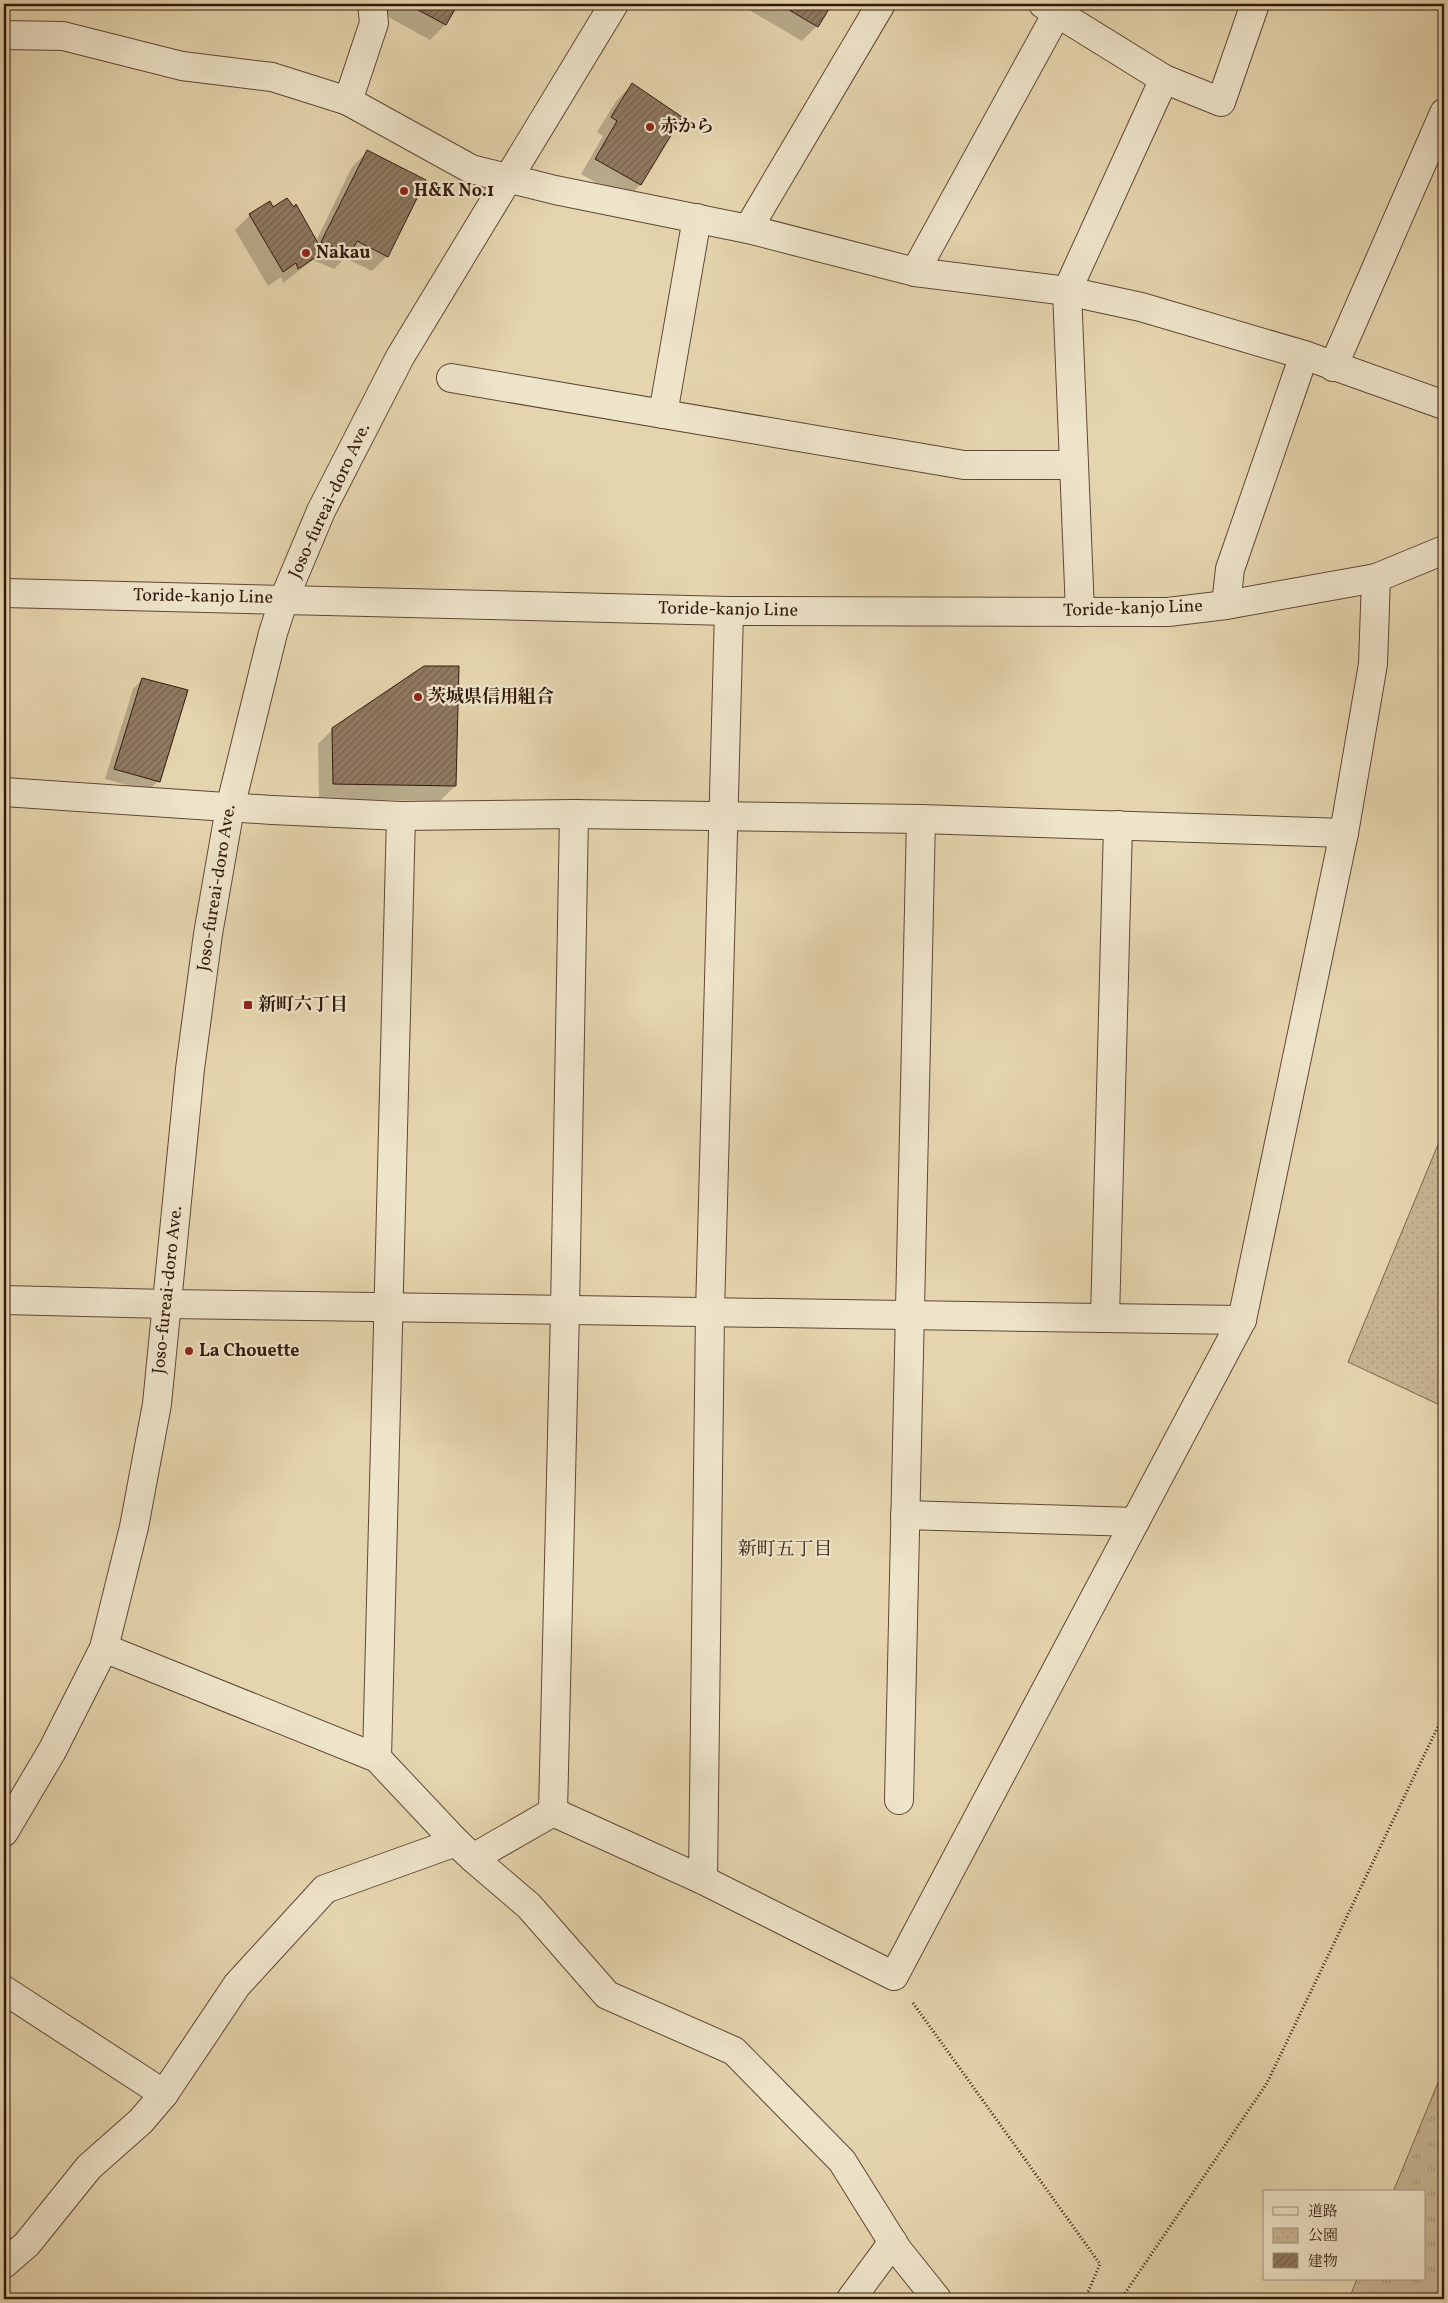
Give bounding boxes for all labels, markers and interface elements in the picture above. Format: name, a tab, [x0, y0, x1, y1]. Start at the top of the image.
place label: 赤から	[660, 115, 714, 140]
marker: 赤から	[644, 121, 656, 133]
place label: H&K No.1	[414, 179, 494, 204]
marker: H&K No.1	[398, 185, 410, 197]
place label: Nakau	[316, 241, 371, 266]
marker: Nakau	[300, 247, 312, 259]
street label: Joso-fureai-doro Ave.	[283, 419, 377, 583]
street label: Toride-kanjo Line	[133, 583, 273, 611]
street label: Toride-kanjo Line	[1063, 594, 1203, 624]
street label: Toride-kanjo Line	[658, 596, 798, 624]
place label: 茨城県信用組合	[428, 685, 554, 710]
marker: 茨城県信用組合	[412, 691, 424, 703]
street label: Joso-fureai-doro Ave.	[191, 803, 243, 973]
place label: 新町六丁目	[258, 993, 348, 1018]
marker: 新町六丁目	[242, 999, 254, 1011]
street label: Joso-fureai-doro Ave.	[147, 1205, 189, 1375]
place label: La Chouette	[199, 1339, 299, 1364]
marker: La Chouette	[183, 1345, 195, 1357]
district label: 新町五丁目	[737, 1537, 833, 1563]
legend	[1263, 2190, 1426, 2280]
text: 道路	[1308, 2202, 1338, 2223]
text: 公園	[1308, 2226, 1338, 2247]
text: 建物	[1308, 2252, 1338, 2273]

